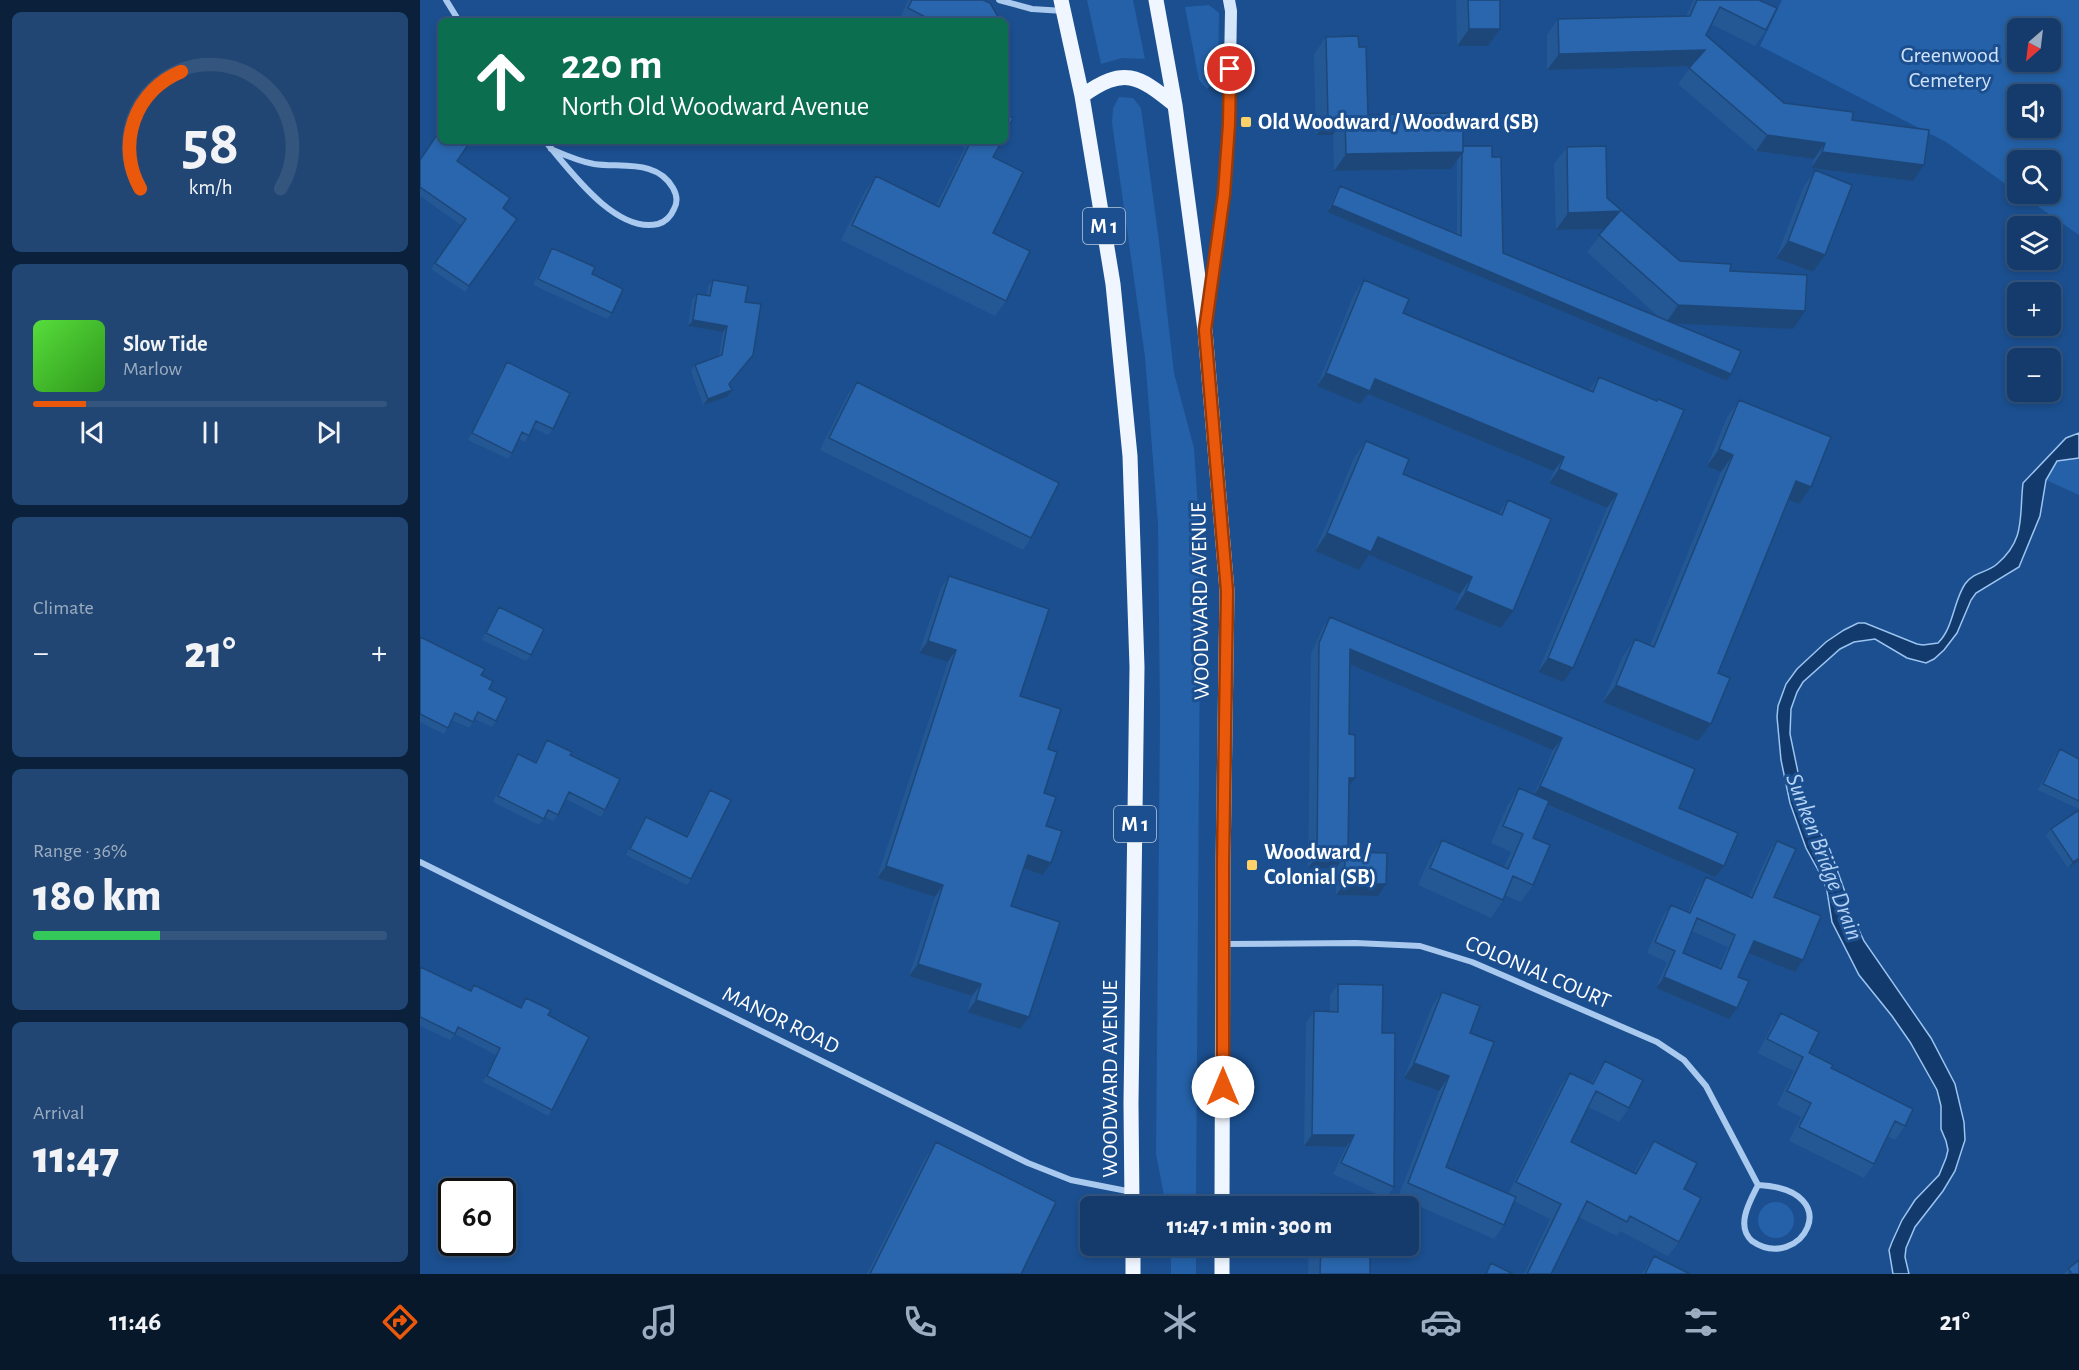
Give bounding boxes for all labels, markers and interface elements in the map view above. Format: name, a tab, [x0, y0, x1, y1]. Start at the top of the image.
north arrow	[2007, 18, 2061, 72]
map controls	[2007, 18, 2061, 402]
icon: ahead	[462, 42, 540, 120]
pin	[1204, 43, 1255, 94]
text: 220 m	[561, 44, 663, 86]
park label: Greenwood Cemetery	[1901, 44, 1999, 91]
icon: arrive	[1213, 52, 1246, 85]
button: sound	[2007, 84, 2061, 138]
text: North Old Woodward Avenue	[561, 93, 869, 120]
place label: Old Woodward / Woodward (SB)	[1258, 111, 1540, 133]
text: 58	[181, 113, 239, 175]
marker: Old Woodward / Woodward (SB)	[1239, 115, 1253, 129]
button: search	[2007, 150, 2061, 204]
text: km/h	[188, 178, 232, 199]
road number: M 1	[1083, 208, 1125, 244]
button: layers	[2007, 216, 2061, 270]
button: +	[2007, 282, 2061, 336]
text: Slow Tide	[123, 333, 208, 355]
button: −	[2007, 348, 2061, 402]
text: Marlow	[123, 359, 182, 379]
icon: previous	[76, 416, 109, 449]
icon: pause	[194, 416, 227, 449]
icon: next	[312, 416, 345, 449]
street label: WOODWARD AVENUE	[1187, 502, 1213, 700]
text: Climate	[33, 598, 94, 618]
text: 21°	[184, 631, 236, 676]
text: −	[33, 637, 49, 670]
text: +	[371, 637, 387, 670]
water label: Sunken Bridge Drain	[1781, 770, 1867, 944]
road number: M 1	[1114, 806, 1156, 842]
text: Range · 36%	[33, 841, 127, 861]
place label: Woodward / Colonial (SB)	[1264, 841, 1376, 888]
marker: Woodward / Colonial (SB)	[1245, 858, 1259, 872]
text: 180 km	[33, 874, 162, 919]
street label: COLONIAL COURT	[1462, 931, 1614, 1013]
street label: WOODWARD AVENUE	[1099, 980, 1121, 1178]
street label: MANOR ROAD	[719, 982, 843, 1058]
position arrow	[1191, 1055, 1255, 1119]
text: Arrival	[33, 1103, 84, 1123]
text: 11:47	[33, 1136, 119, 1181]
speed limit sign: 60	[438, 1178, 516, 1256]
text: 11:47 · 1 min · 300 m	[1167, 1215, 1332, 1237]
icon: directions	[379, 1301, 421, 1343]
icon: music	[639, 1301, 681, 1343]
icon: phone	[899, 1301, 941, 1343]
icon: climate	[1159, 1301, 1201, 1343]
icon: car	[1420, 1301, 1462, 1343]
icon: filters	[1680, 1301, 1722, 1343]
text: 11:46	[109, 1308, 161, 1335]
text: 21°	[1940, 1308, 1970, 1335]

